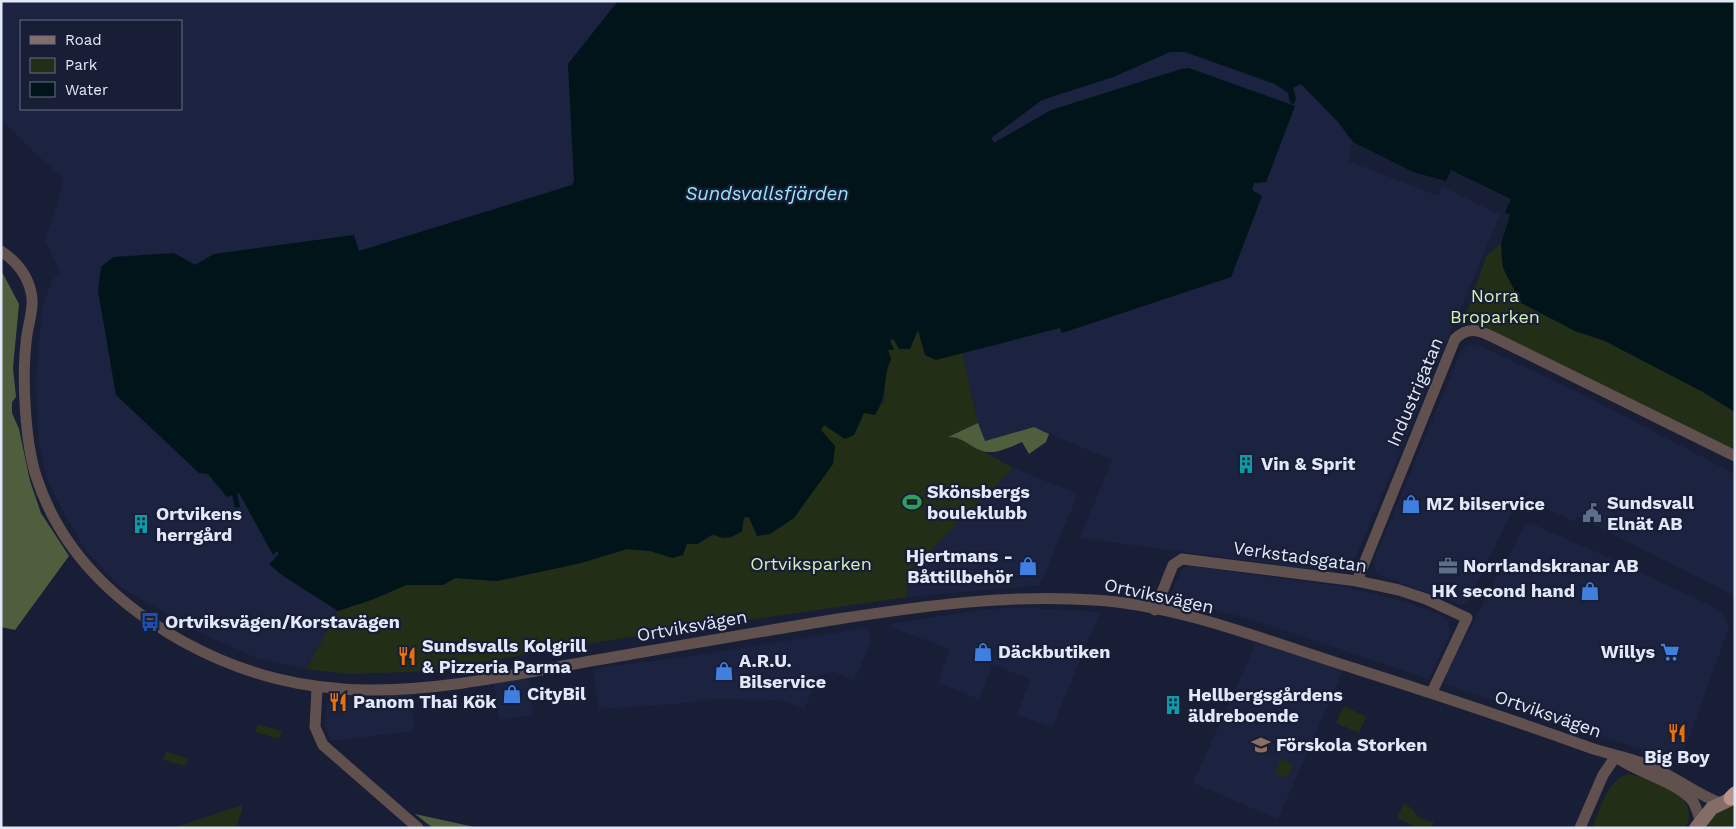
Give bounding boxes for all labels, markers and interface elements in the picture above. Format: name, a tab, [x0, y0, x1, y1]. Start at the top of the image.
legend	[20, 20, 182, 110]
text: Road	[65, 31, 102, 49]
text: Park	[65, 56, 98, 74]
text: Water	[65, 81, 108, 99]
water label: Sundsvallsfjärden	[685, 182, 849, 205]
park label: Norra Broparken	[1450, 285, 1540, 327]
street label: Industrigatan	[1382, 334, 1447, 449]
building icon: Vin & Sprit	[1235, 453, 1257, 475]
place label: Vin & Sprit	[1261, 453, 1355, 474]
place label: Skönsbergs bouleklubb	[927, 481, 1030, 523]
sports icon: Skönsbergs bouleklubb	[901, 491, 923, 513]
place label: Sundsvall Elnät AB	[1607, 492, 1694, 534]
shop icon: MZ bilservice	[1400, 493, 1422, 515]
place label: MZ bilservice	[1426, 493, 1545, 514]
public building icon: Sundsvall Elnät AB	[1581, 502, 1603, 524]
place label: Ortvikens herrgård	[156, 503, 242, 545]
building icon: Ortvikens herrgård	[130, 513, 152, 535]
street label: Verkstadsgatan	[1232, 537, 1368, 576]
place label: Hjertmans - Båttillbehör	[906, 545, 1013, 587]
park label: Ortviksparken	[750, 553, 872, 574]
shop icon: Hjertmans - Båttillbehör	[1017, 555, 1039, 577]
office icon: Norrlandskranar AB	[1437, 555, 1459, 577]
place label: Norrlandskranar AB	[1463, 555, 1639, 576]
street label: Ortviksvägen	[1102, 574, 1216, 617]
place label: HK second hand	[1432, 580, 1575, 601]
shop icon: HK second hand	[1579, 580, 1601, 602]
street label: Ortviksvägen	[635, 605, 749, 646]
bus stop icon: Ortviksvägen/Korstavägen	[139, 611, 161, 633]
place label: Ortviksvägen/Korstavägen	[165, 611, 400, 632]
place label: Sundsvalls Kolgrill & Pizzeria Parma	[422, 635, 587, 677]
shop icon: Däckbutiken	[972, 641, 994, 663]
place label: Däckbutiken	[998, 641, 1110, 662]
place label: Willys	[1601, 641, 1655, 662]
supermarket icon: Willys	[1659, 641, 1681, 663]
restaurant icon: Sundsvalls Kolgrill & Pizzeria Parma	[396, 645, 418, 667]
place label: A.R.U. Bilservice	[739, 650, 826, 692]
shop icon: A.R.U. Bilservice	[713, 660, 735, 682]
shop icon: CityBil	[501, 683, 523, 705]
place label: CityBil	[527, 683, 586, 704]
place label: Hellbergsgårdens äldreboende	[1188, 684, 1343, 726]
street label: Ortviksvägen	[1492, 685, 1604, 742]
restaurant icon: Panom Thai Kök	[327, 691, 349, 713]
place label: Panom Thai Kök	[353, 691, 497, 712]
building icon: Hellbergsgårdens äldreboende	[1162, 694, 1184, 716]
restaurant icon: Big Boy	[1666, 722, 1688, 744]
school or university icon: Förskola Storken	[1250, 734, 1272, 756]
place label: Förskola Storken	[1276, 734, 1427, 755]
place label: Big Boy	[1644, 746, 1711, 767]

